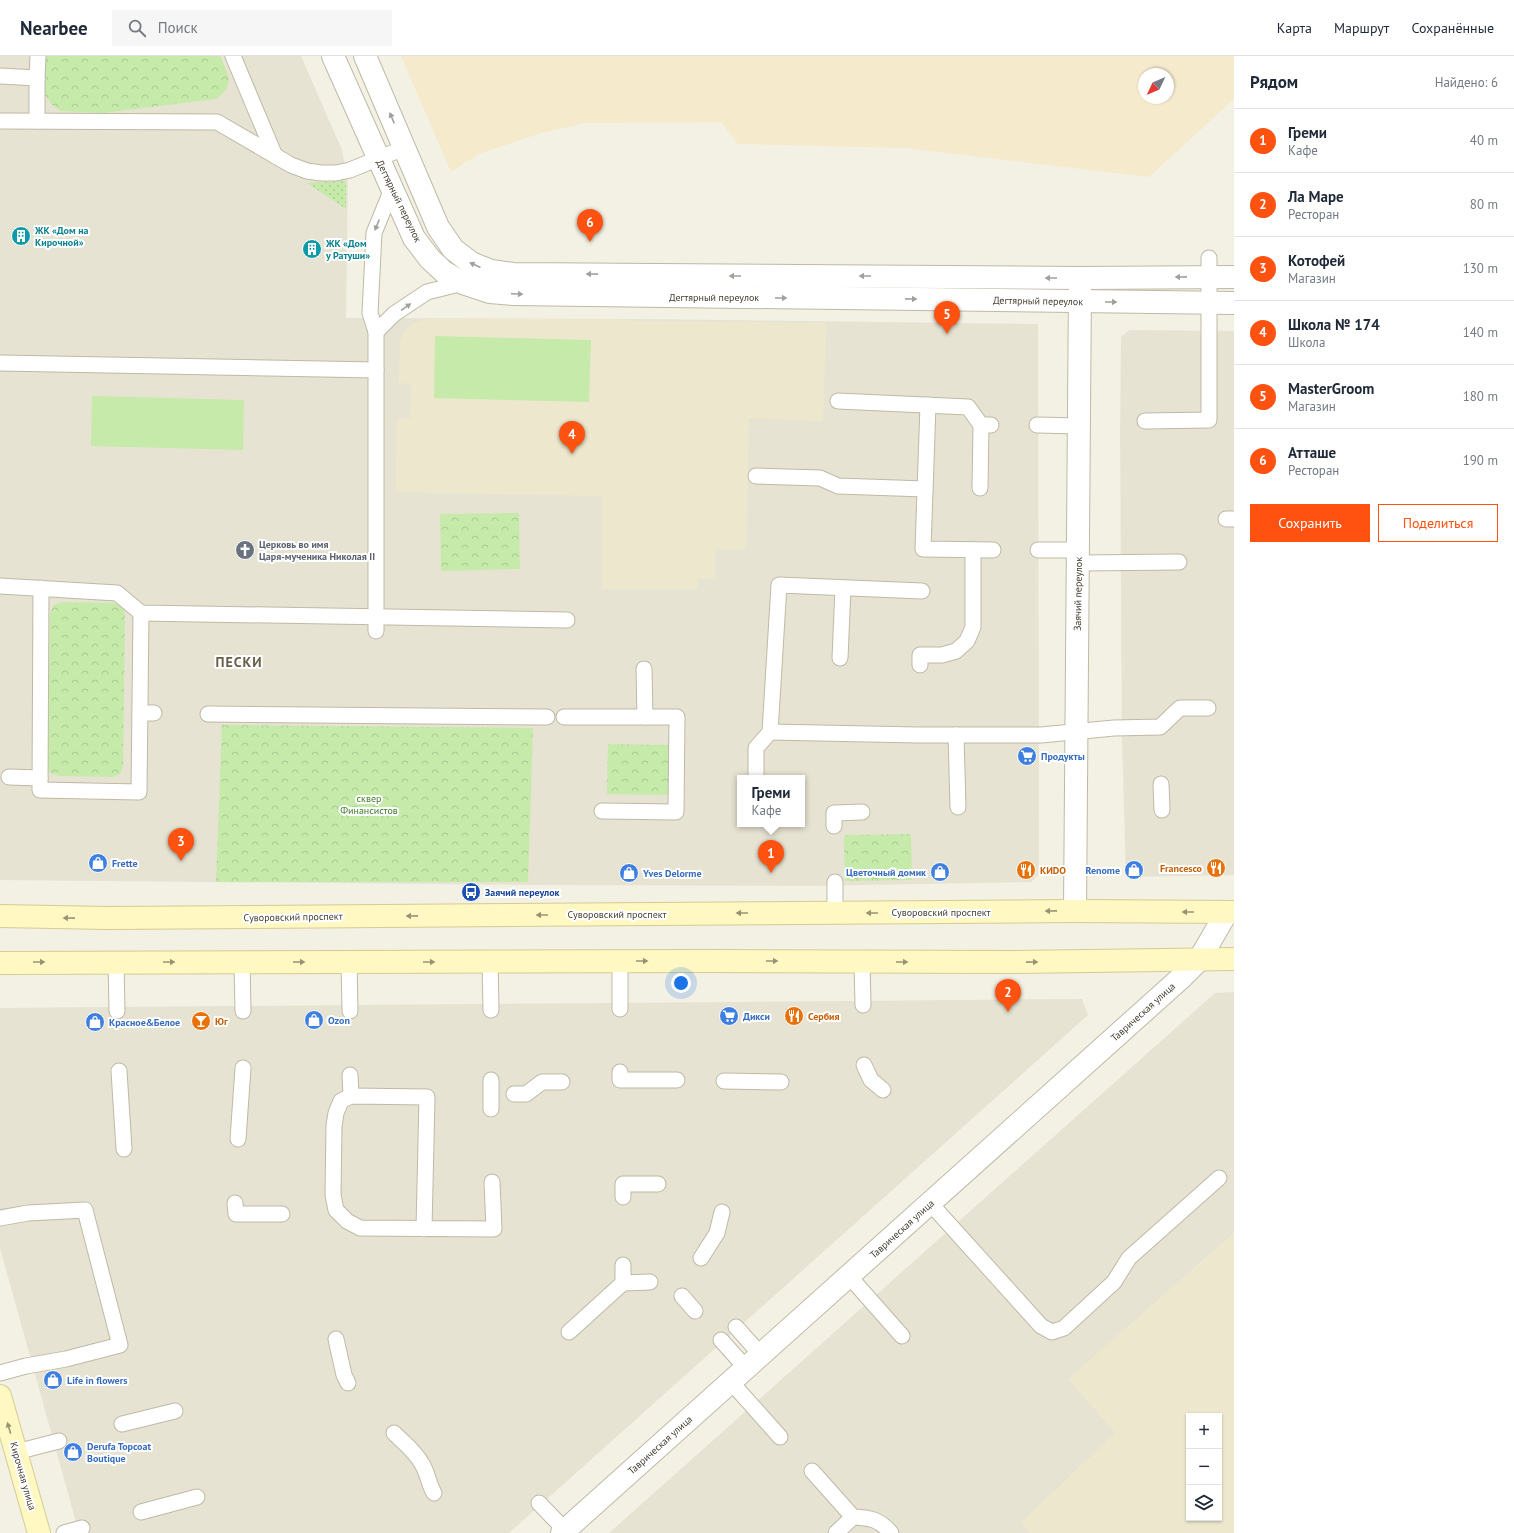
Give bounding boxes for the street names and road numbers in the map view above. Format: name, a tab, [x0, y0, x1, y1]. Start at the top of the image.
street label: Дегтярный переулок	[373, 158, 425, 245]
street label: Дегтярный переулок	[669, 291, 759, 304]
street label: Дегтярный переулок	[993, 294, 1083, 308]
street label: Заячий переулок	[1071, 557, 1085, 631]
street label: Суворовский проспект	[891, 906, 991, 919]
street label: Суворовский проспект	[567, 908, 667, 921]
street label: Суворовский проспект	[243, 910, 343, 924]
street label: Таврическая улица	[1108, 980, 1178, 1044]
street label: Таврическая улица	[867, 1197, 937, 1261]
street label: Таврическая улица	[625, 1413, 695, 1477]
street label: Кирочная улица	[7, 1440, 39, 1512]

